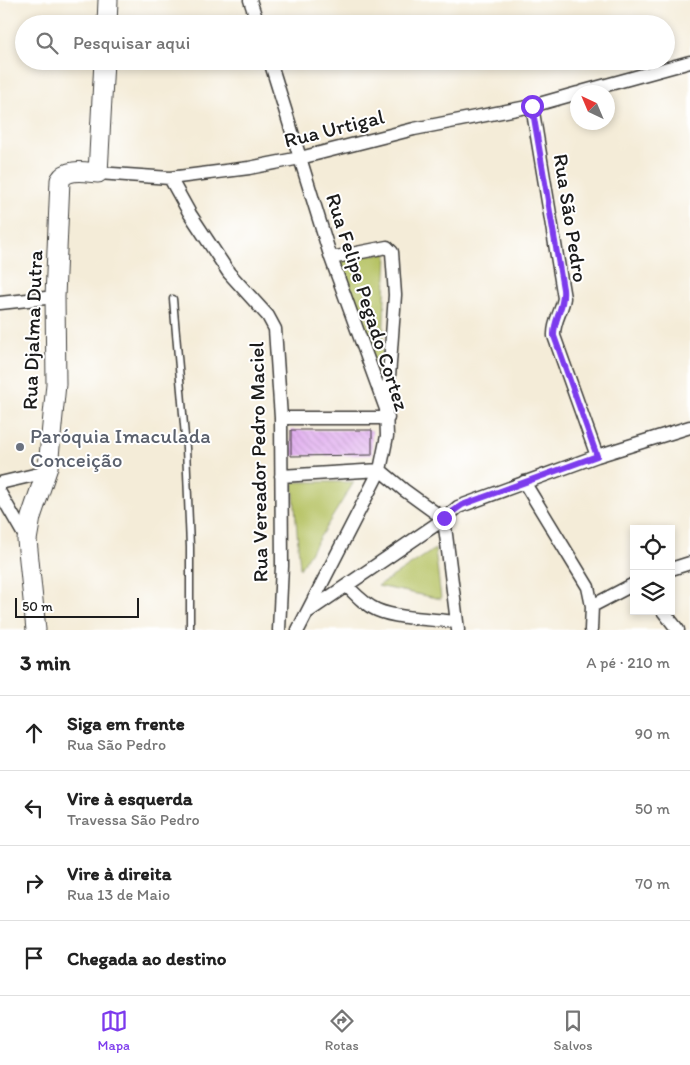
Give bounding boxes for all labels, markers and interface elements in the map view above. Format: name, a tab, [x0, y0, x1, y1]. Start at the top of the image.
search box	[15, 15, 675, 70]
icon: search	[33, 29, 61, 57]
text: Pesquisar aqui	[73, 31, 190, 54]
north arrow	[570, 85, 615, 130]
route start	[521, 95, 544, 118]
street label: Rua Urtigal	[281, 103, 387, 153]
street label: Rua São Pedro	[548, 152, 594, 284]
street label: Rua Felipe Pegado Cortez	[321, 190, 415, 414]
street label: Rua Djalma Dutra	[17, 249, 47, 410]
street label: Rua Vereador Pedro Maciel	[243, 341, 273, 583]
place label: Paróquia Imaculada Conceição	[30, 423, 211, 472]
marker: Paróquia Imaculada Conceição	[14, 441, 26, 453]
route end	[433, 507, 456, 530]
map controls	[630, 525, 675, 615]
button: locate	[630, 525, 675, 570]
button: layers	[630, 570, 675, 615]
scale bar	[15, 595, 139, 618]
text: 50 m	[22, 598, 53, 615]
text: 3 min	[20, 650, 70, 675]
text: A pé · 210 m	[586, 653, 670, 672]
text: Siga em frente	[67, 712, 185, 735]
icon: ahead	[20, 719, 48, 747]
text: 90 m	[635, 724, 670, 743]
text: Rua São Pedro	[67, 735, 166, 754]
text: Vire à esquerda	[67, 787, 193, 810]
icon: left	[20, 794, 48, 822]
text: 50 m	[635, 799, 670, 818]
text: Travessa São Pedro	[67, 810, 200, 829]
text: Vire à direita	[67, 862, 172, 885]
icon: right	[20, 869, 48, 897]
text: 70 m	[635, 874, 670, 893]
text: Rua 13 de Maio	[67, 885, 170, 904]
icon: arrive	[20, 944, 48, 972]
text: Chegada ao destino	[67, 947, 226, 970]
tab: Mapa	[97, 1007, 130, 1054]
tab: Rotas	[325, 1007, 359, 1054]
tab: Salvos	[554, 1007, 593, 1054]

